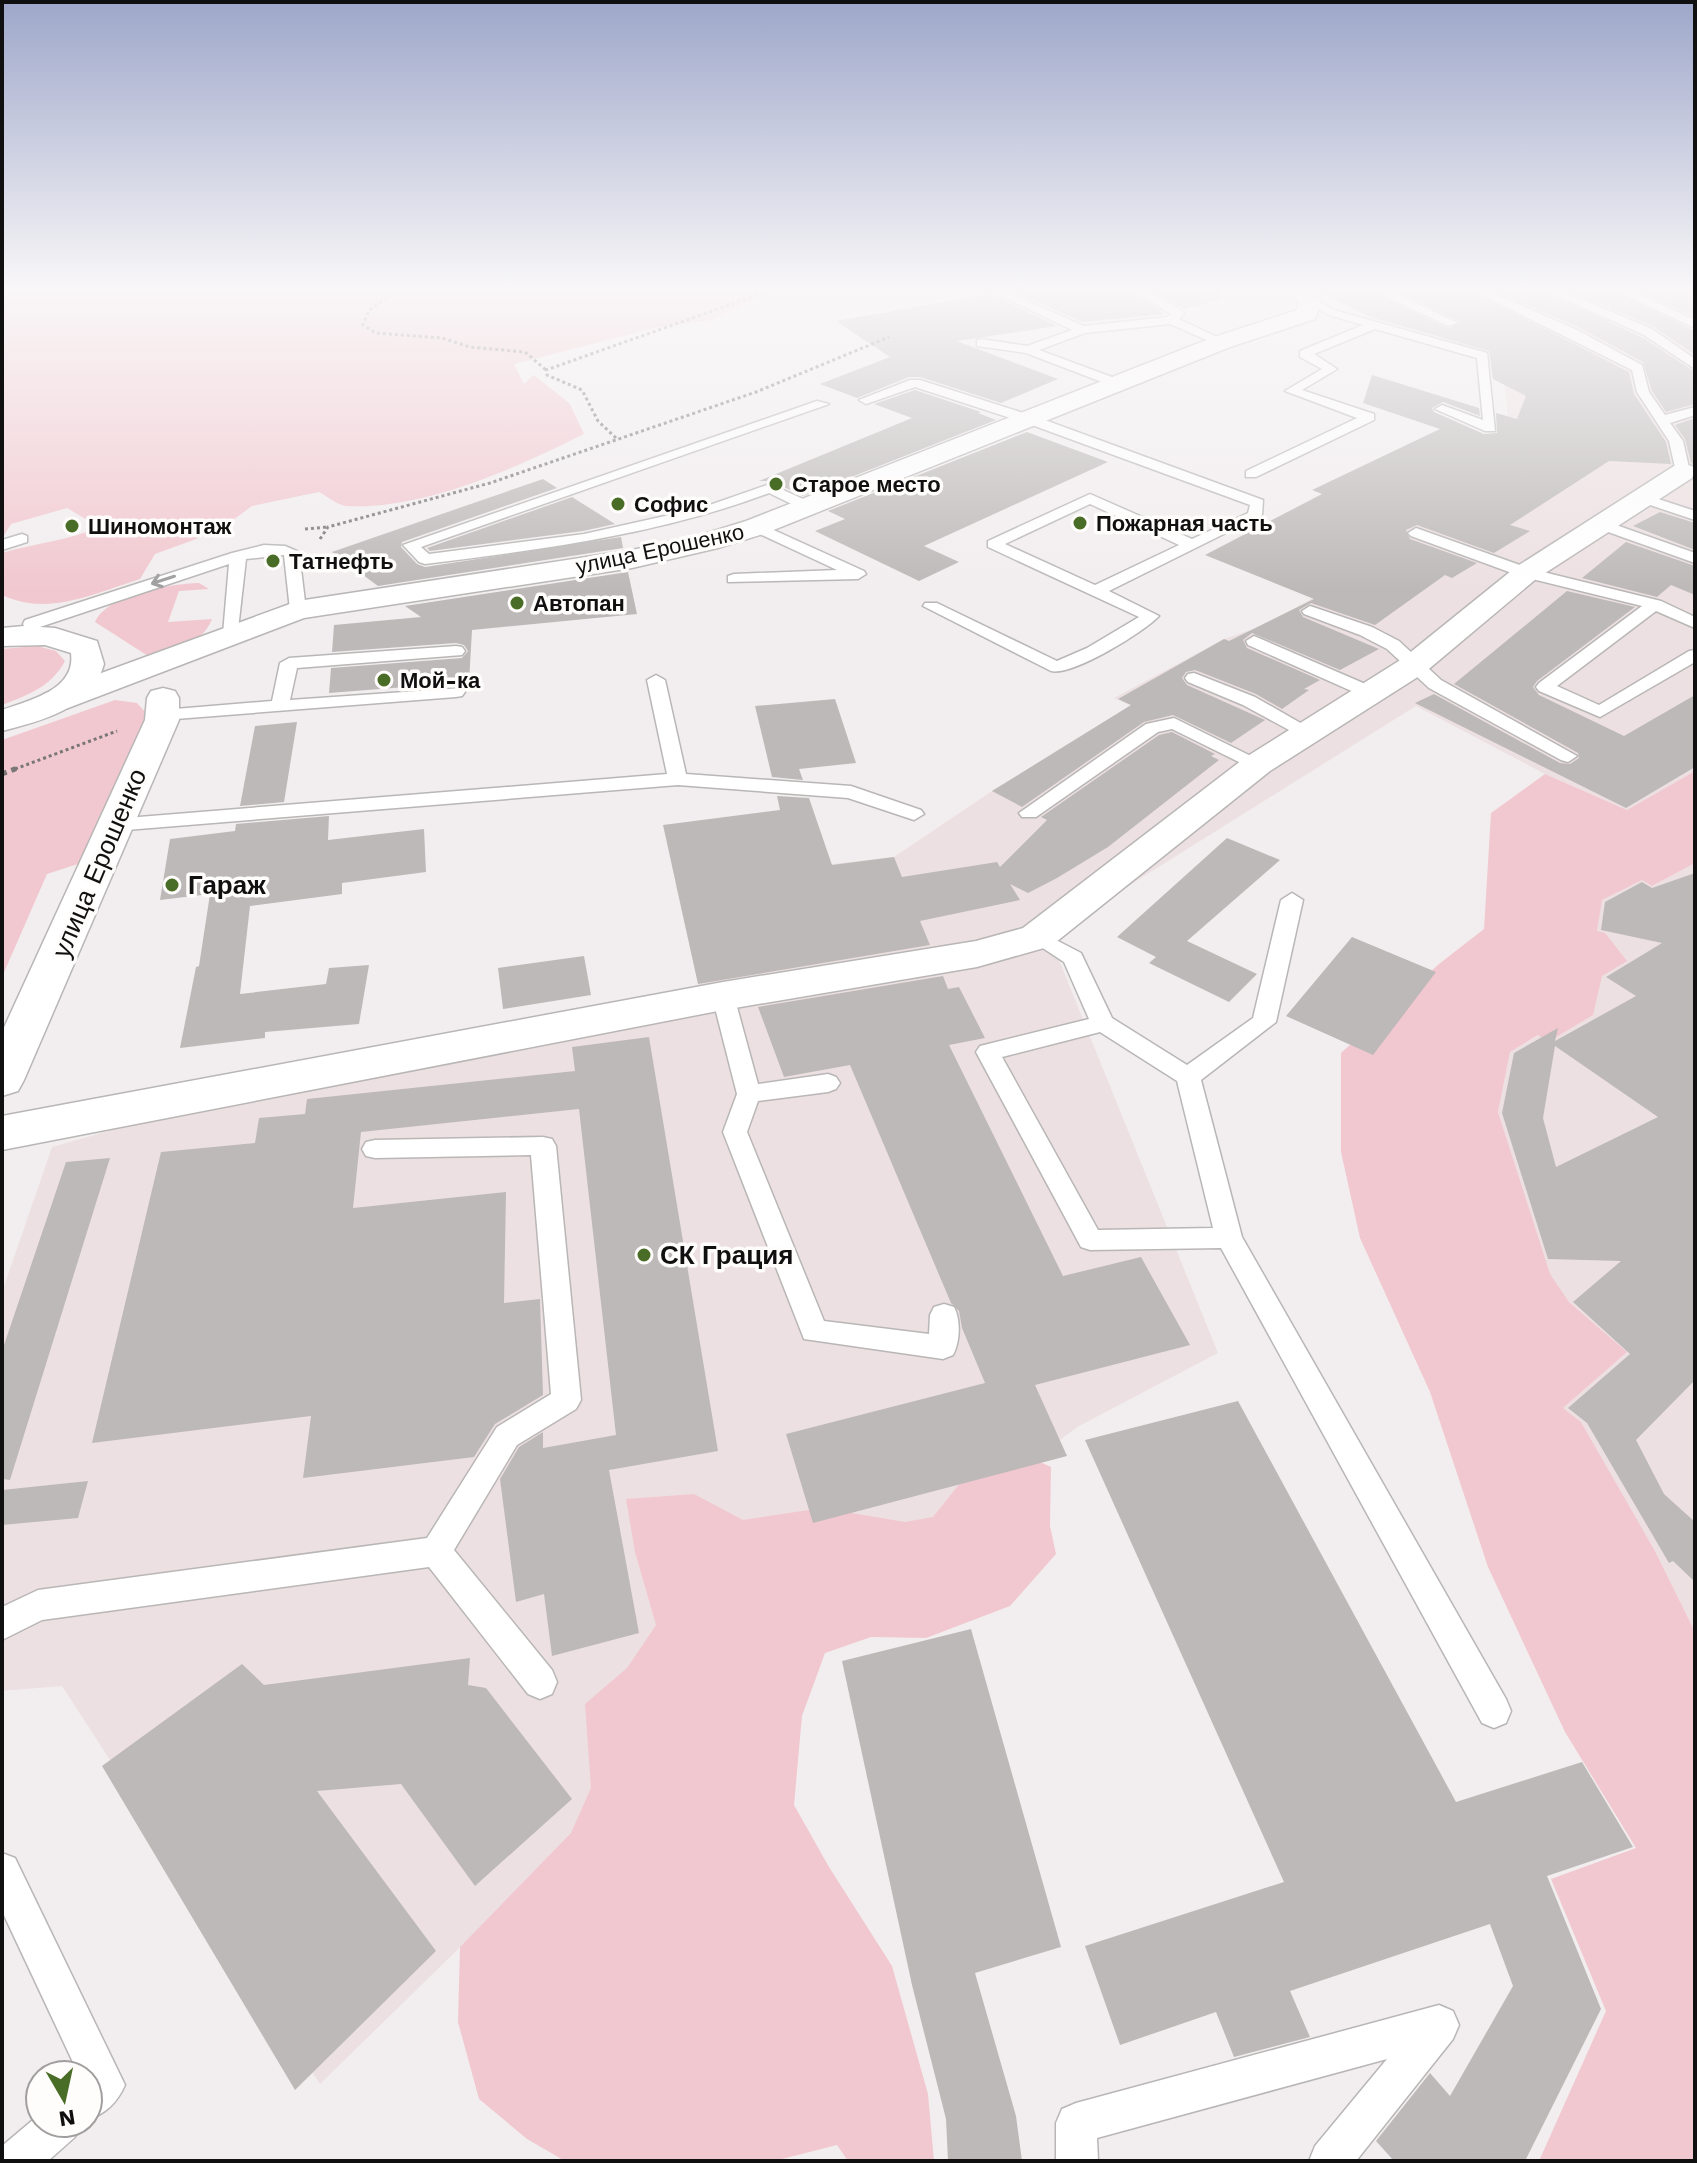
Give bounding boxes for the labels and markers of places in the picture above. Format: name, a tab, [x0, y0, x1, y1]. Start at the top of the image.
place label: Старое место	[792, 472, 941, 497]
marker: Старое место	[767, 475, 785, 493]
place label: Софис	[634, 492, 708, 517]
marker: Софис	[609, 495, 627, 513]
place label: Пожарная часть	[1096, 511, 1273, 536]
place label: Шиномонтаж	[88, 514, 232, 539]
marker: Пожарная часть	[1071, 514, 1089, 532]
marker: Шиномонтаж	[63, 517, 81, 535]
place label: Татнефть	[289, 549, 394, 574]
marker: Татнефть	[264, 552, 282, 570]
place label: Автопан	[533, 591, 625, 616]
marker: Автопан	[508, 594, 526, 612]
place label: Мой-ка	[400, 668, 481, 693]
marker: Мой-ка	[375, 671, 393, 689]
place label: Гараж	[188, 870, 266, 900]
marker: Гараж	[163, 876, 181, 894]
place label: СК Грация	[660, 1240, 793, 1270]
marker: СК Грация	[635, 1246, 653, 1264]

